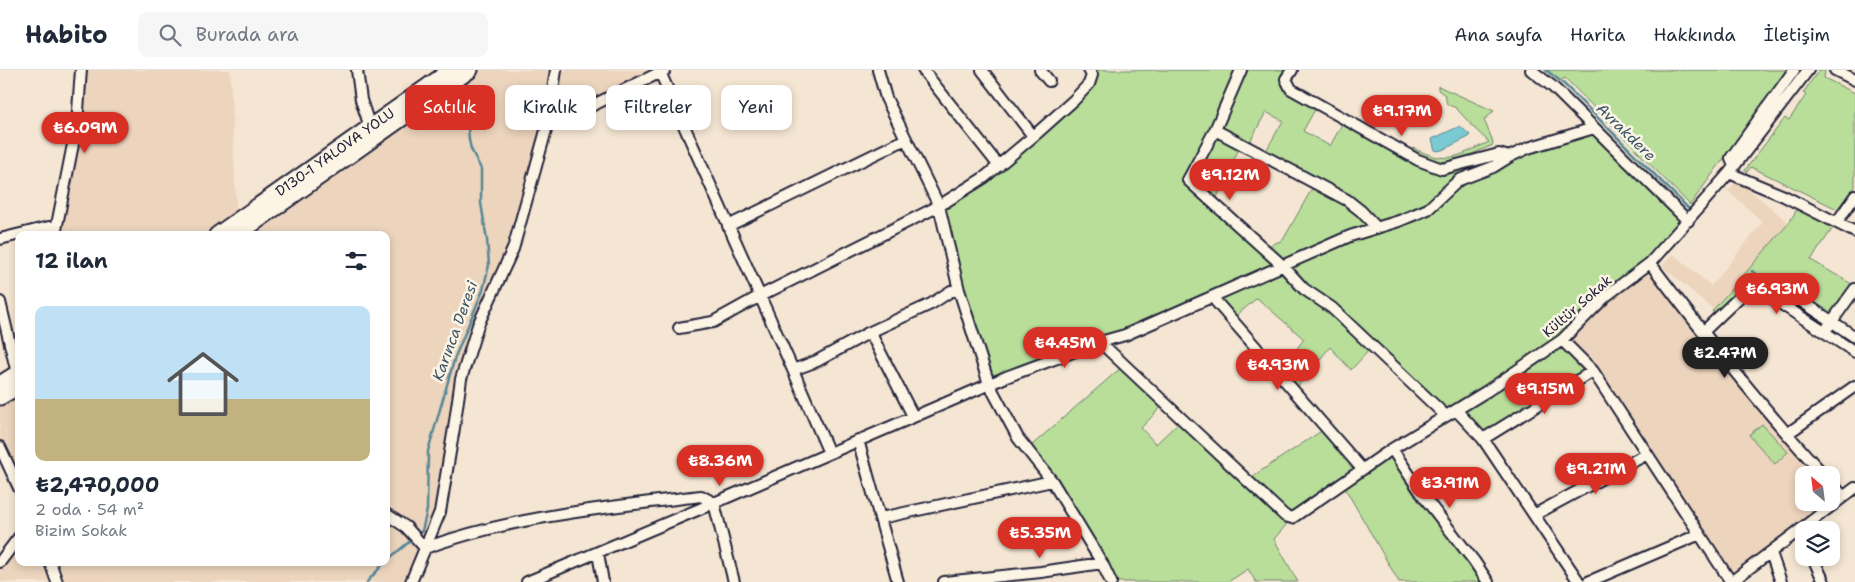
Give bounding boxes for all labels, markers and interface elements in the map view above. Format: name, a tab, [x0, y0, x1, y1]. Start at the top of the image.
search box	[138, 12, 488, 57]
text: Habito	[25, 19, 108, 51]
icon: search	[156, 21, 184, 49]
text: Burada ara	[196, 22, 298, 47]
text: Ana sayfa	[1454, 23, 1542, 47]
text: Harita	[1570, 23, 1625, 47]
text: Hakkında	[1653, 23, 1736, 47]
text: İletişim	[1764, 23, 1830, 47]
chip: Satılık	[405, 85, 495, 130]
chip: Kiralık	[505, 85, 596, 130]
chip: Filtreler	[606, 85, 711, 130]
chip: Yeni	[721, 85, 792, 130]
pin: ₺9.17M	[1361, 94, 1443, 137]
water label: Avrakdere	[1592, 99, 1660, 165]
text: ₺9.17M	[1372, 100, 1432, 121]
street label: D130-1 YALOVA YOLU	[272, 104, 398, 200]
pin: ₺6.09M	[44, 112, 126, 154]
text: ₺6.09M	[53, 117, 117, 138]
pin: ₺9.12M	[1189, 158, 1271, 201]
text: ₺9.12M	[1200, 164, 1260, 185]
text: 12 ilan	[35, 247, 108, 275]
icon: filters	[342, 247, 370, 275]
street label: Kültür Sokak	[1539, 271, 1615, 341]
pin: ₺6.93M	[1736, 272, 1818, 315]
water label: Karınca Deresi	[428, 278, 483, 384]
text: ₺6.93M	[1745, 278, 1809, 299]
pin: ₺4.45M	[1024, 326, 1106, 369]
text: ₺4.45M	[1034, 332, 1096, 353]
pin: ₺2.47M	[1684, 336, 1766, 379]
icon: home	[158, 339, 248, 429]
text: ₺2.47M	[1693, 342, 1757, 363]
pin: ₺4.93M	[1237, 348, 1319, 391]
text: ₺4.93M	[1247, 354, 1309, 375]
pin: ₺9.15M	[1504, 372, 1586, 415]
text: ₺9.15M	[1516, 378, 1574, 399]
pin: ₺8.36M	[679, 444, 761, 487]
text: ₺8.36M	[688, 450, 752, 471]
pin: ₺9.21M	[1555, 452, 1637, 495]
text: ₺9.21M	[1566, 458, 1626, 479]
pin: ₺3.91M	[1409, 466, 1491, 509]
north arrow	[1795, 466, 1840, 511]
map controls	[1795, 466, 1840, 566]
text: ₺2,470,000	[35, 471, 159, 499]
text: ₺3.91M	[1421, 472, 1479, 493]
text: 2 oda · 54 m²	[35, 499, 144, 520]
pin: ₺5.35M	[999, 516, 1081, 559]
text: Bizim Sokak	[35, 520, 127, 541]
button: layers	[1795, 521, 1840, 566]
text: ₺5.35M	[1009, 522, 1071, 543]

